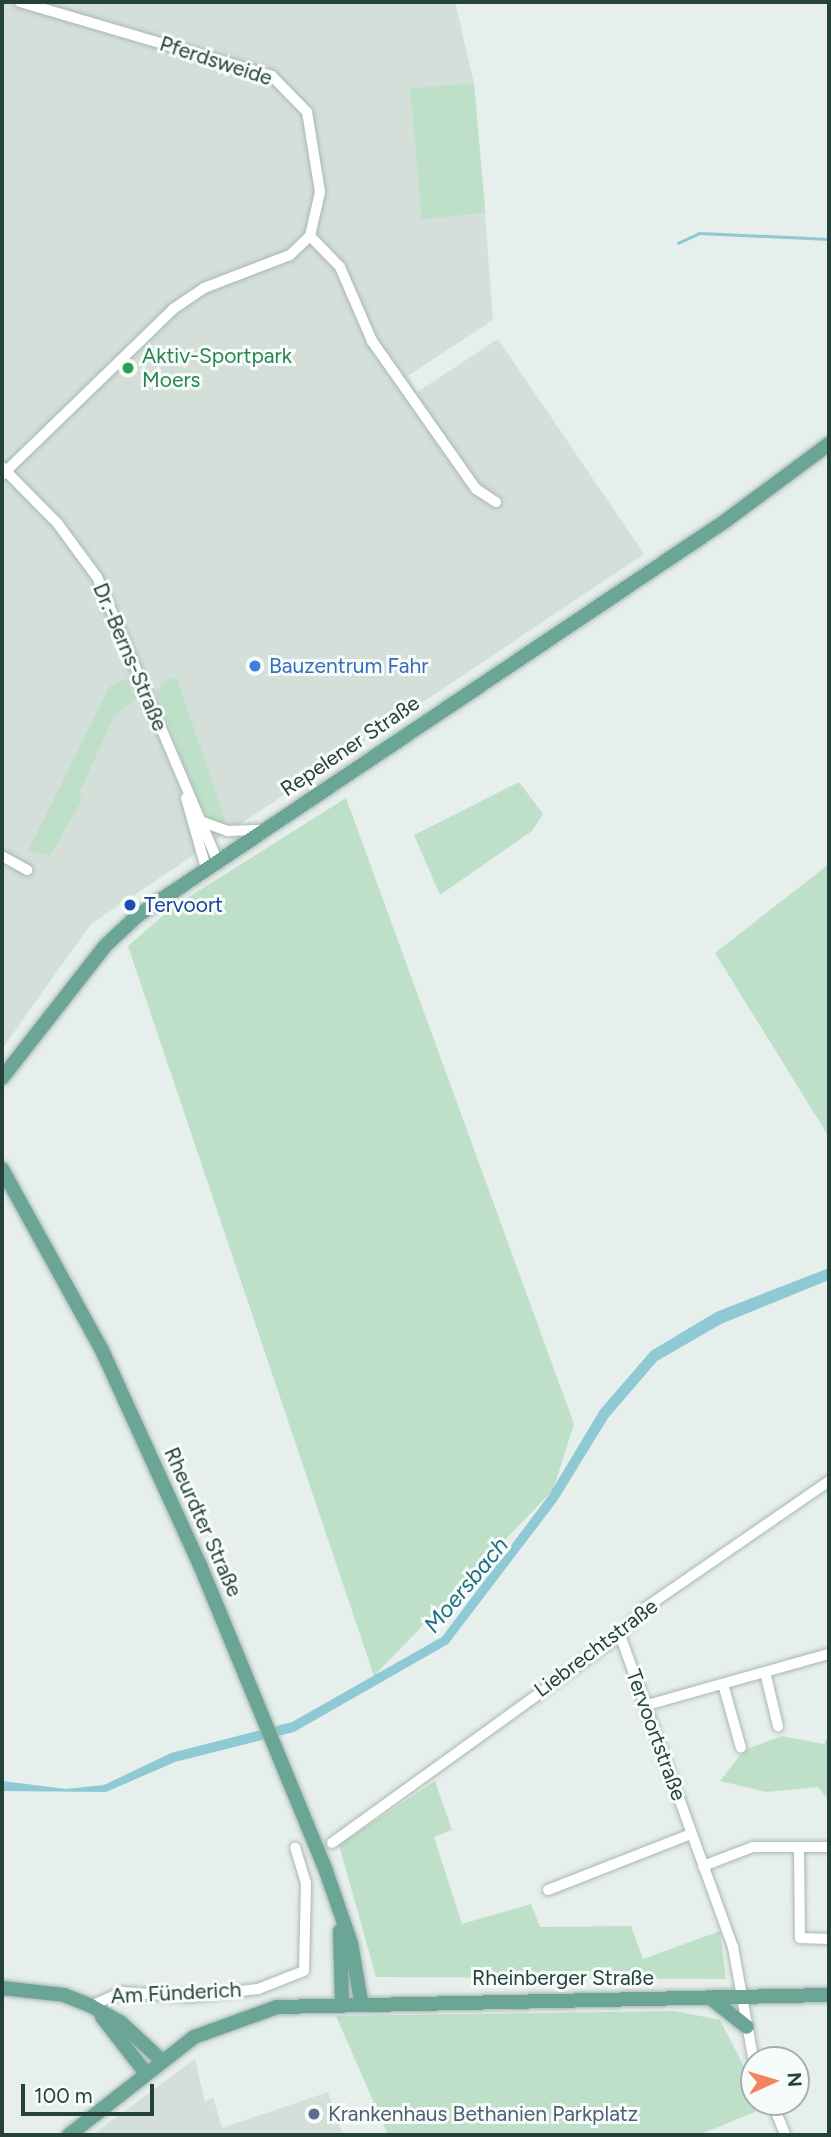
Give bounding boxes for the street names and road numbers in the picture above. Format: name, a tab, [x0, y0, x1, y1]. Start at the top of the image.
street label: Pferdsweide	[157, 31, 275, 91]
street label: Dr.-Berns-Straße	[87, 579, 173, 735]
street label: Repelener Straße	[276, 690, 424, 802]
street label: Rheurdter Straße	[159, 1443, 247, 1601]
street label: Liebrechtstraße	[529, 1593, 663, 1703]
street label: Tervoortstraße	[621, 1666, 691, 1804]
street label: Rheinberger Straße	[472, 1965, 654, 1991]
street label: Am Fünderich	[110, 1977, 242, 2009]

